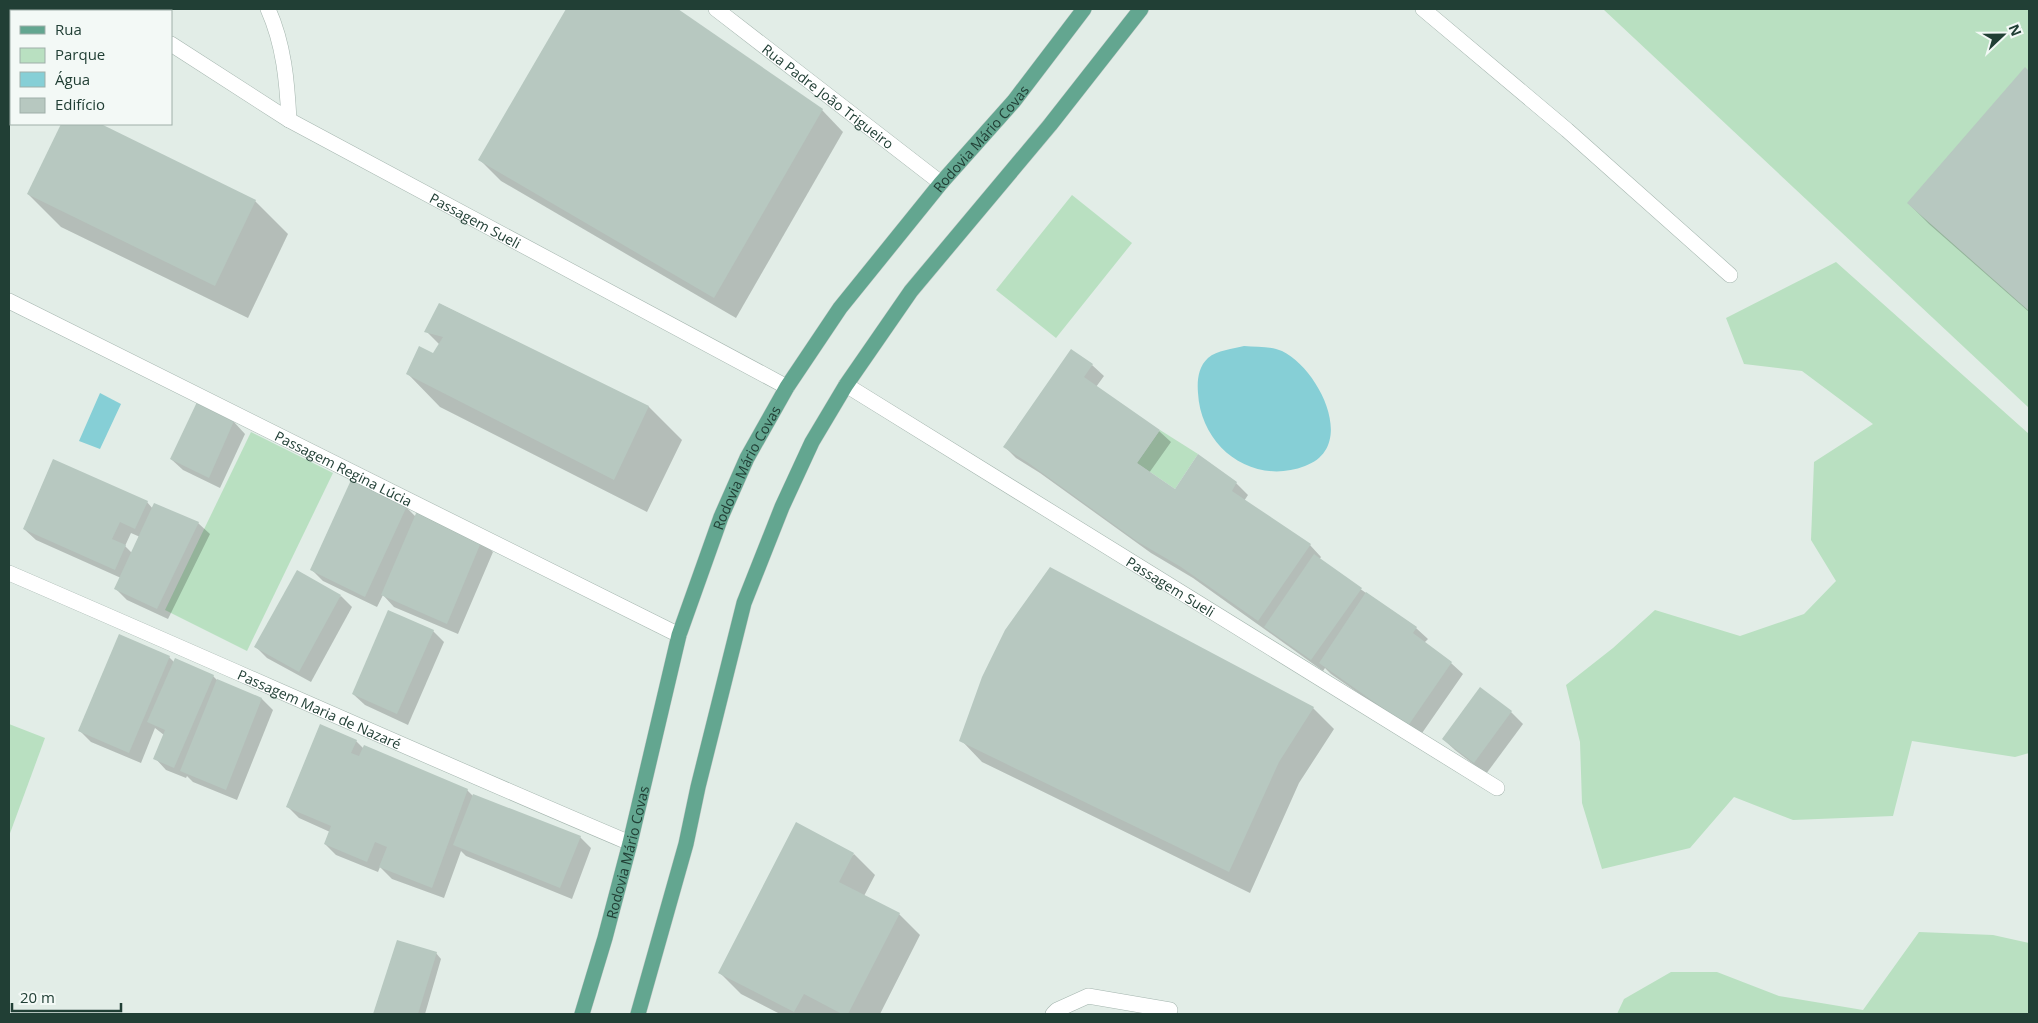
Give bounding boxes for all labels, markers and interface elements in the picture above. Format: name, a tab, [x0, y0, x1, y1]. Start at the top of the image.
legend	[10, 10, 172, 125]
north arrow	[1978, 10, 2028, 60]
text: Rua	[55, 19, 82, 39]
text: N	[2005, 21, 2026, 39]
street label: Rua Padre João Trigueiro	[759, 39, 898, 153]
text: Parque	[55, 44, 105, 64]
text: Água	[55, 69, 90, 89]
street label: Rodovia Mário Covas	[928, 81, 1033, 196]
text: Edifício	[55, 94, 105, 114]
street label: Passagem Sueli	[427, 188, 524, 252]
street label: Rodovia Mário Covas	[708, 402, 784, 532]
street label: Passagem Regina Lúcia	[272, 426, 416, 510]
street label: Passagem Sueli	[1123, 551, 1219, 621]
street label: Passagem Maria de Nazaré	[235, 664, 405, 753]
street label: Rodovia Mário Covas	[601, 783, 653, 921]
scale bar	[12, 980, 121, 1012]
text: 20 m	[20, 987, 55, 1007]

